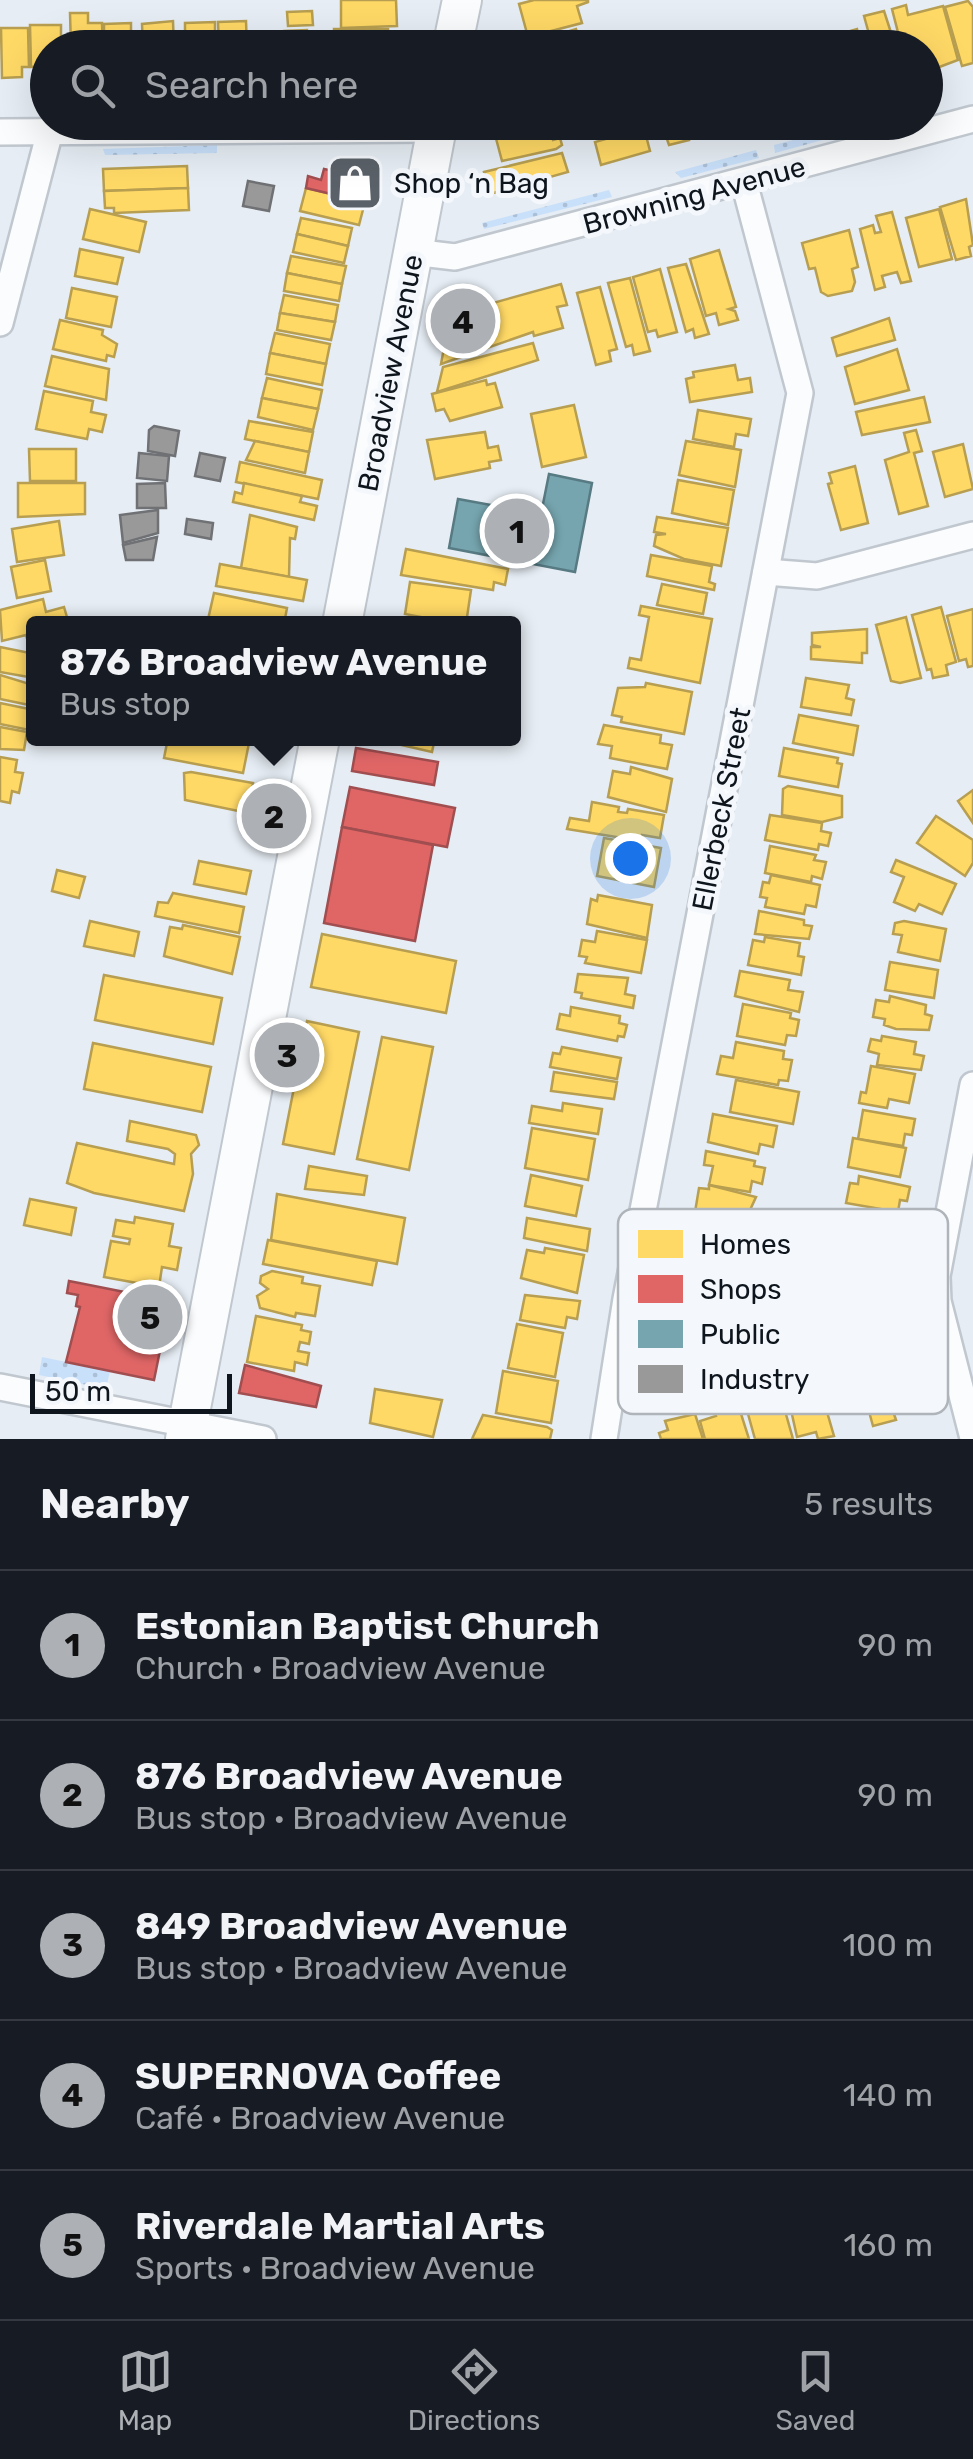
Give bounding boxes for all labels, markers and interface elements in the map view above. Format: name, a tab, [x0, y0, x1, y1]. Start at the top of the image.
search box	[30, 30, 943, 140]
icon: search	[65, 58, 120, 113]
text: Search here	[145, 62, 358, 108]
street label: Browning Avenue	[579, 150, 809, 241]
shop icon: Shop ‘n Bag	[325, 153, 385, 213]
place label: Shop ‘n Bag	[394, 167, 549, 200]
street label: Broadview Avenue	[351, 252, 430, 494]
pin: 4	[430, 284, 496, 358]
pin: 1	[484, 494, 550, 568]
popup	[26, 616, 521, 746]
text: 876 Broadview Avenue	[60, 639, 487, 685]
text: Bus stop	[60, 685, 191, 723]
street label: Ellerbeck Street	[686, 704, 757, 914]
pin: 2	[242, 778, 306, 854]
your location	[605, 833, 656, 884]
pin: 3	[254, 1018, 320, 1092]
legend	[618, 1209, 948, 1414]
text: Homes	[700, 1228, 791, 1261]
text: Shops	[700, 1273, 782, 1306]
pin: 5	[118, 1280, 182, 1354]
text: Public	[700, 1318, 781, 1351]
text: Industry	[700, 1363, 809, 1396]
scale bar	[30, 1369, 232, 1414]
text: 50 m	[45, 1375, 111, 1408]
text: Nearby	[40, 1479, 190, 1529]
text: 5 results	[804, 1485, 933, 1523]
text: Estonian Baptist Church	[135, 1603, 600, 1649]
text: 1	[65, 1626, 80, 1664]
text: 90 m	[857, 1626, 933, 1664]
text: Church · Broadview Avenue	[135, 1649, 546, 1687]
text: 876 Broadview Avenue	[135, 1753, 563, 1799]
text: 2	[62, 1776, 83, 1814]
text: 90 m	[857, 1776, 933, 1814]
text: Bus stop · Broadview Avenue	[135, 1799, 568, 1837]
text: 849 Broadview Avenue	[135, 1903, 568, 1949]
text: 3	[62, 1926, 83, 1964]
text: 100 m	[842, 1926, 933, 1964]
text: Bus stop · Broadview Avenue	[135, 1949, 568, 1987]
text: SUPERNOVA Coffee	[135, 2053, 501, 2099]
text: 4	[62, 2076, 83, 2114]
text: 140 m	[843, 2076, 933, 2114]
text: Café · Broadview Avenue	[135, 2099, 505, 2137]
text: Riverdale Martial Arts	[135, 2203, 545, 2249]
text: 5	[62, 2226, 83, 2264]
text: 160 m	[843, 2226, 933, 2264]
text: Sports · Broadview Avenue	[135, 2249, 535, 2287]
tab: Map	[118, 2344, 173, 2437]
tab: Directions	[408, 2344, 540, 2437]
tab: Saved	[775, 2344, 855, 2437]

